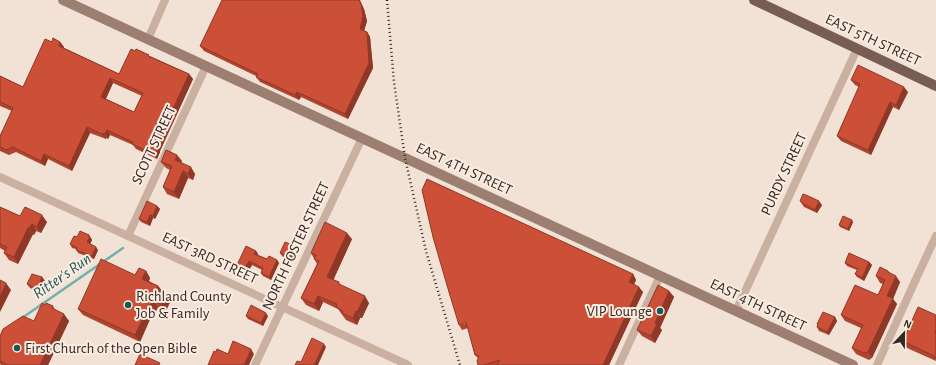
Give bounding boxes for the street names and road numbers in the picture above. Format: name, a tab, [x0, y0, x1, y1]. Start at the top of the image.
street label: EAST 5TH STREET	[823, 11, 924, 69]
street label: SCOTT STREET	[129, 103, 179, 187]
street label: PURDY STREET	[758, 130, 810, 218]
street label: EAST 4TH STREET	[414, 140, 515, 198]
street label: NORTH FOSTER STREET	[260, 179, 333, 313]
street label: EAST 3RD STREET	[160, 229, 261, 287]
street label: EAST 4TH STREET	[708, 276, 809, 334]

